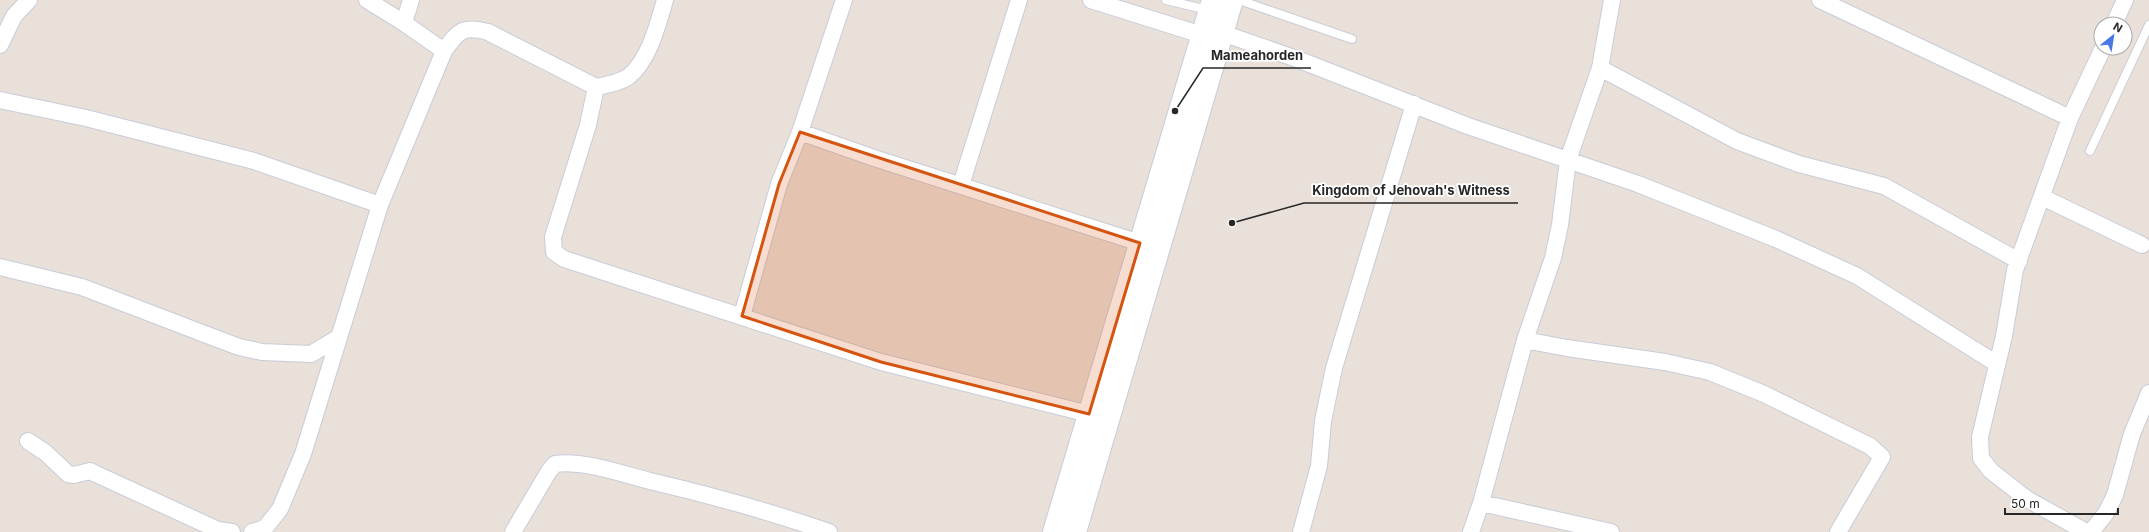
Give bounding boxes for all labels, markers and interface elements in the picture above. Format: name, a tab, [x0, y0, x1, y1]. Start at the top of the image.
north arrow	[2093, 16, 2133, 56]
text: N	[2111, 19, 2125, 35]
callout: Mameahorden	[1203, 43, 1311, 68]
text: Mameahorden	[1211, 47, 1303, 63]
callout: Kingdom of Jehovah's Witness	[1304, 178, 1518, 203]
text: Kingdom of Jehovah's Witness	[1312, 182, 1510, 198]
scale bar	[2005, 490, 2118, 516]
text: 50 m	[2011, 496, 2040, 511]

